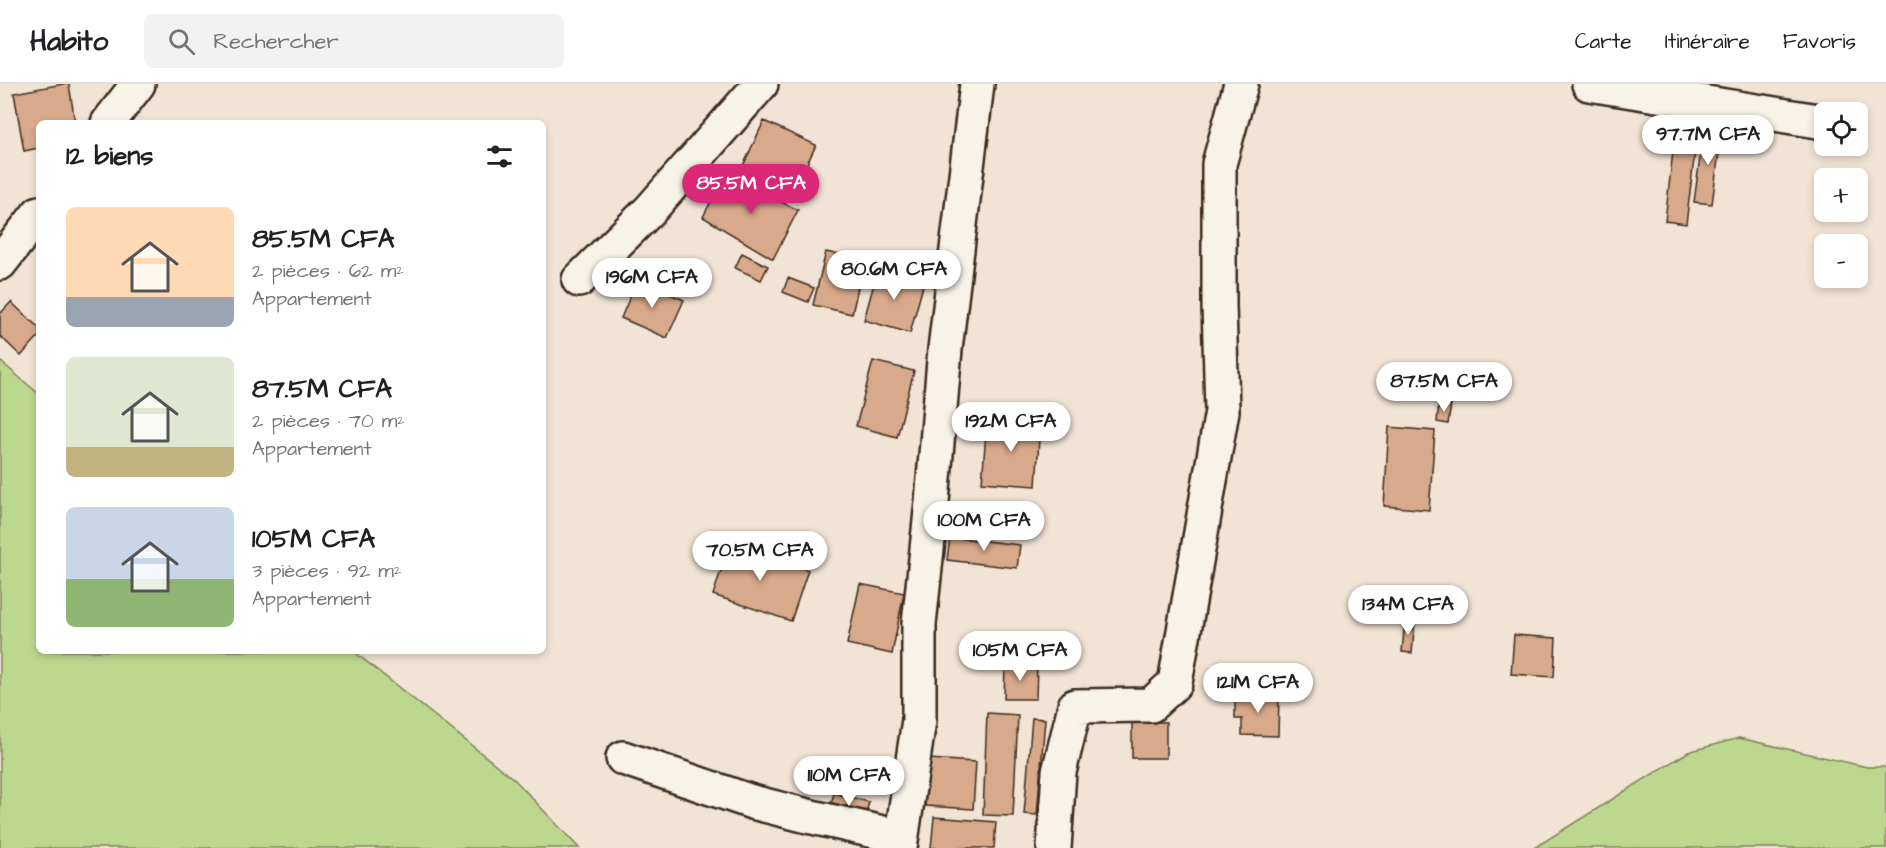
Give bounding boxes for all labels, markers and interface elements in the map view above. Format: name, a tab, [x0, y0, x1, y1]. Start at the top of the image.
search box	[144, 14, 564, 68]
text: Habito	[30, 22, 108, 61]
icon: search	[165, 25, 198, 58]
text: Rechercher	[213, 26, 339, 57]
text: Carte	[1575, 27, 1632, 56]
text: Itinéraire	[1665, 27, 1750, 56]
text: Favoris	[1783, 27, 1856, 56]
map controls	[1814, 102, 1868, 288]
button: locate	[1814, 102, 1868, 156]
pin: 97.7M CFA	[1639, 115, 1777, 166]
text: 97.7M CFA	[1656, 120, 1760, 148]
text: 12 biens	[66, 138, 153, 174]
icon: filters	[483, 140, 516, 173]
pin: 85.5M CFA	[682, 164, 820, 215]
button: +	[1814, 168, 1868, 222]
text: 85.5M CFA	[696, 169, 806, 197]
text: 85.5M CFA	[252, 221, 394, 257]
icon: home	[114, 231, 186, 303]
button: −	[1814, 234, 1868, 288]
pin: 80.6M CFA	[825, 250, 963, 301]
text: 80.6M CFA	[841, 255, 947, 283]
text: 2 pièces · 62 m²	[252, 257, 404, 285]
pin: 196M CFA	[590, 258, 714, 309]
text: 196M CFA	[606, 263, 698, 291]
text: Appartement	[252, 285, 372, 313]
pin: 87.5M CFA	[1375, 362, 1513, 413]
text: 87.5M CFA	[1390, 367, 1498, 395]
text: 87.5M CFA	[252, 371, 392, 407]
icon: home	[114, 381, 186, 453]
pin: 192M CFA	[949, 402, 1073, 453]
text: 2 pièces · 70 m²	[252, 407, 405, 435]
text: 192M CFA	[966, 407, 1056, 435]
text: Appartement	[252, 435, 372, 463]
pin: 100M CFA	[922, 501, 1046, 552]
text: 100M CFA	[937, 506, 1031, 534]
text: 105M CFA	[252, 521, 375, 557]
icon: home	[114, 531, 186, 603]
pin: 70.5M CFA	[691, 531, 829, 582]
text: 70.5M CFA	[706, 536, 814, 564]
text: 3 pièces · 92 m²	[252, 557, 401, 585]
text: Appartement	[252, 585, 372, 613]
pin: 134M CFA	[1346, 585, 1470, 636]
text: 134M CFA	[1362, 590, 1454, 618]
pin: 105M CFA	[958, 631, 1082, 682]
text: 105M CFA	[973, 636, 1067, 664]
pin: 121M CFA	[1196, 663, 1320, 714]
text: 121M CFA	[1217, 668, 1299, 696]
pin: 110M CFA	[787, 756, 911, 807]
text: 110M CFA	[807, 761, 891, 789]

